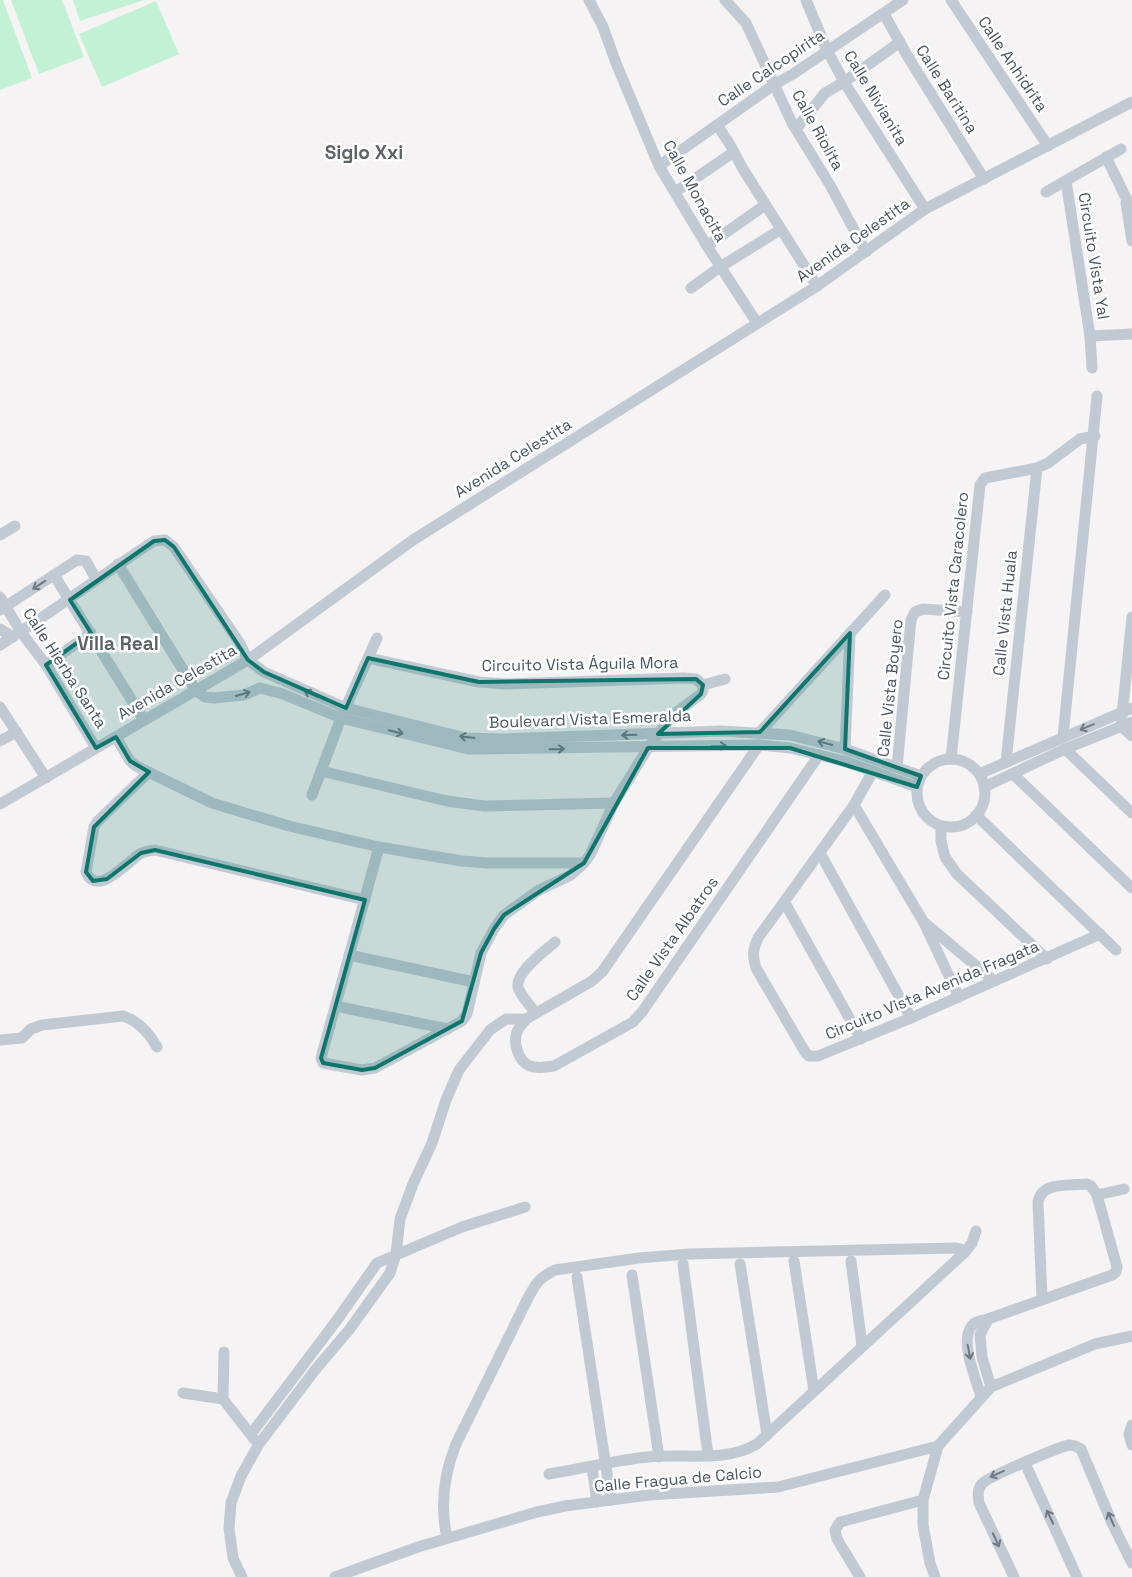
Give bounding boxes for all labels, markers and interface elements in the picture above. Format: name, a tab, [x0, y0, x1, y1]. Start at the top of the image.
street label: Calle Anhidrita	[973, 12, 1053, 116]
street label: Calle Calcopirita	[714, 25, 828, 111]
street label: Calle Baritina	[911, 41, 983, 137]
street label: Calle Nivianita	[839, 47, 913, 149]
street label: Calle Riolita	[787, 86, 849, 174]
street label: Calle Monacita	[658, 136, 732, 246]
district label: Siglo Xxi	[325, 140, 403, 165]
street label: Circuito Vista Yal	[1074, 191, 1114, 321]
street label: Avenida Celestita	[792, 193, 914, 287]
street label: Avenida Celestita	[451, 414, 575, 502]
street label: Circuito Vista Caracolero	[933, 491, 973, 681]
street label: Calle Vista Huala	[988, 549, 1022, 677]
one-way arrow	[32, 580, 46, 590]
street label: Calle Hierba Santa	[18, 604, 112, 732]
street label: Calle Vista Boyero	[872, 618, 908, 758]
district label: Villa Real	[77, 631, 159, 656]
street label: Avenida Celestita	[114, 639, 240, 725]
street label: Circuito Vista Águila Mora	[482, 652, 678, 676]
one-way arrow	[304, 688, 319, 698]
one-way arrow	[234, 689, 250, 699]
street label: Boulevard Vista Esmeralda	[488, 705, 692, 733]
one-way arrow	[1080, 723, 1095, 733]
one-way arrow	[388, 728, 404, 737]
one-way arrow	[621, 730, 638, 740]
one-way arrow	[459, 732, 475, 742]
one-way arrow	[818, 738, 834, 748]
one-way arrow	[711, 741, 727, 751]
one-way arrow	[548, 744, 565, 754]
street label: Calle Vista Albatros	[621, 873, 723, 1005]
street label: Circuito Vista Avenida Fragata	[822, 935, 1042, 1045]
one-way arrow	[964, 1343, 974, 1359]
street label: Calle Fragua de Calcio	[593, 1461, 763, 1497]
one-way arrow	[990, 1470, 1005, 1480]
one-way arrow	[1044, 1510, 1054, 1525]
one-way arrow	[1105, 1512, 1115, 1527]
one-way arrow	[992, 1532, 1001, 1547]

